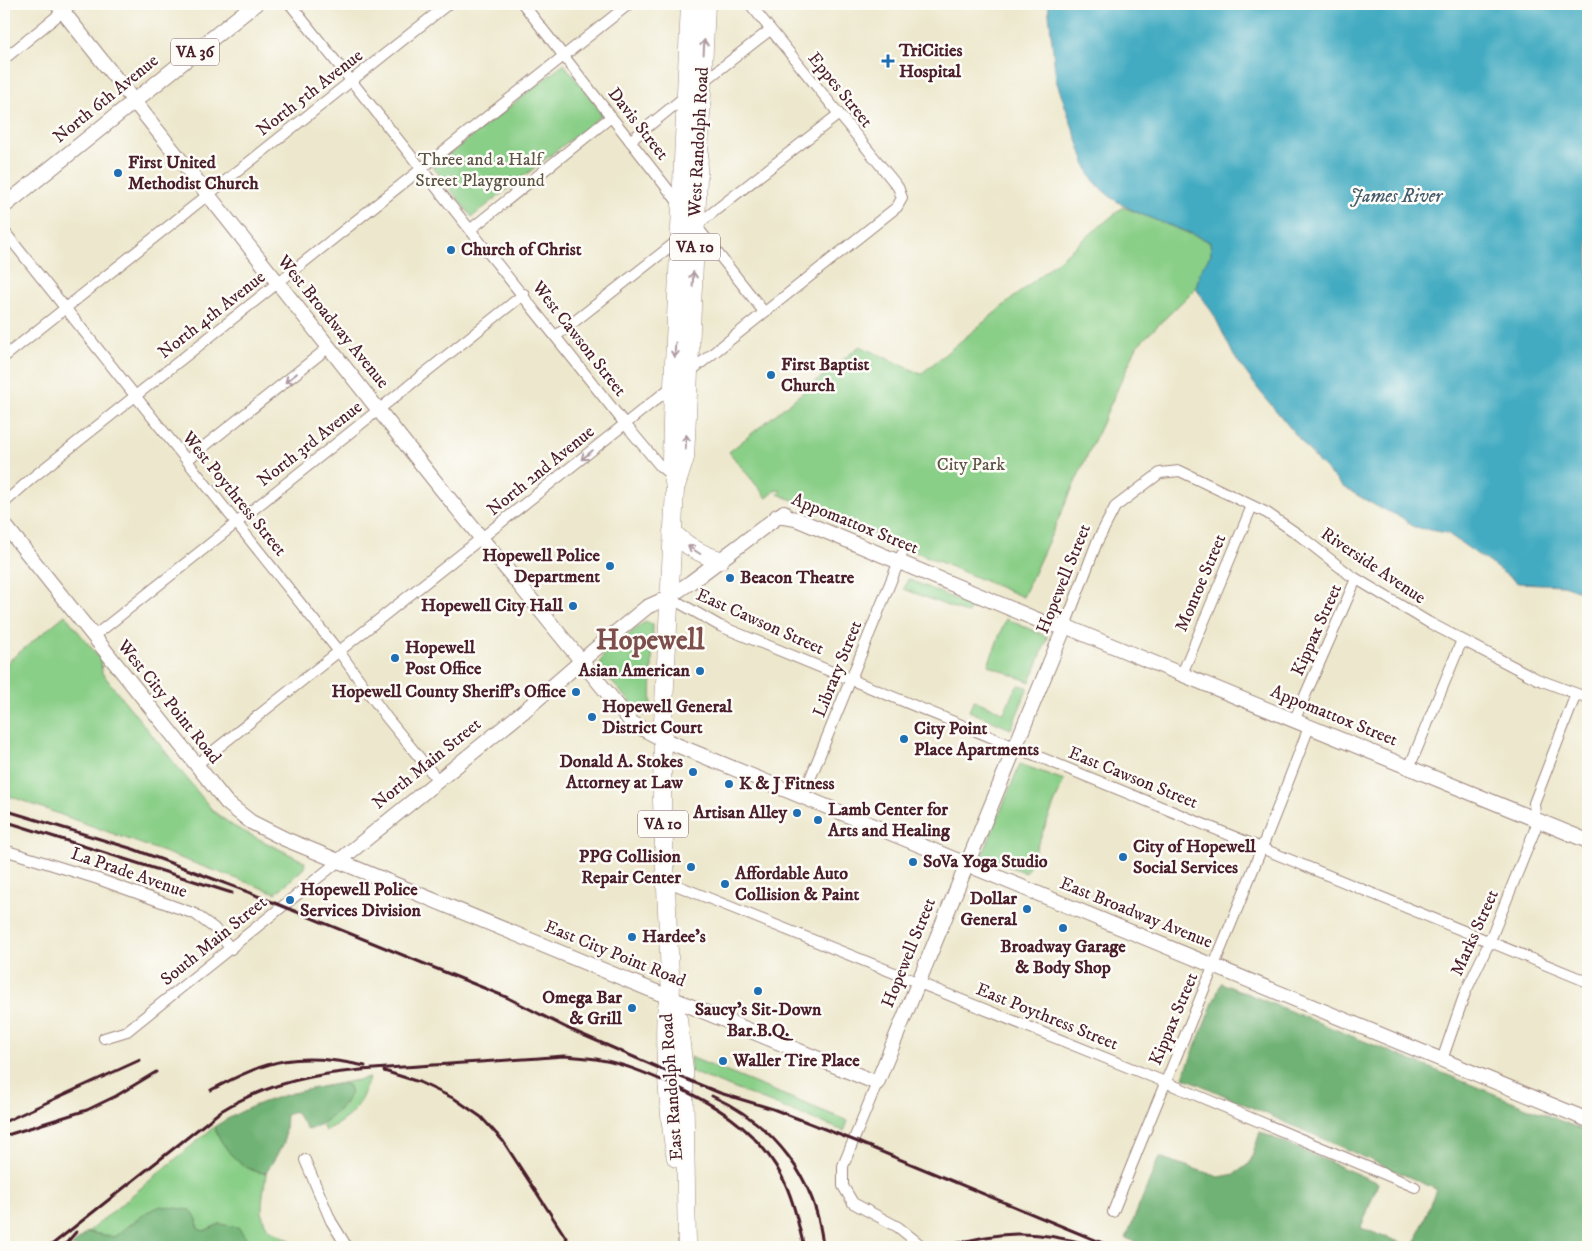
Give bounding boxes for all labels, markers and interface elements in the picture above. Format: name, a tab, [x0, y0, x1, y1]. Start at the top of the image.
road number: VA 36	[171, 38, 219, 66]
one-way arrow	[699, 39, 708, 55]
place label: TriCities Hospital	[898, 40, 962, 83]
street label: North 5th Avenue	[252, 45, 368, 141]
street label: Eppes Street	[803, 48, 877, 132]
street label: North 6th Avenue	[49, 50, 163, 148]
marker: TriCities Hospital	[881, 54, 895, 68]
street label: West Randolph Road	[684, 66, 714, 219]
street label: Davis Street	[603, 83, 673, 165]
park label: Three and a Half Street Playground	[415, 149, 545, 192]
place label: First United Methodist Church	[128, 152, 259, 195]
marker: First United Methodist Church	[112, 167, 124, 179]
water label: James River	[1350, 185, 1444, 208]
road number: VA 10	[670, 233, 720, 260]
place label: Church of Christ	[461, 239, 582, 261]
marker: Church of Christ	[445, 244, 457, 256]
street label: West Broadway Avenue	[272, 250, 394, 393]
street label: North 4th Avenue	[154, 266, 270, 364]
one-way arrow	[689, 271, 698, 287]
street label: West Cawson Street	[527, 276, 631, 401]
one-way arrow	[670, 341, 679, 357]
place label: First Baptist Church	[781, 354, 869, 397]
marker: First Baptist Church	[765, 369, 777, 381]
one-way arrow	[285, 372, 298, 383]
street label: North 3rd Avenue	[253, 396, 367, 492]
street label: North 2nd Avenue	[483, 421, 599, 521]
street label: West Poythress Street	[176, 426, 291, 561]
one-way arrow	[681, 434, 690, 450]
one-way arrow	[581, 449, 594, 460]
park label: City Park	[937, 454, 1005, 476]
street label: Appomattox Street	[788, 489, 922, 560]
street label: Hopewell Street	[1032, 521, 1096, 637]
street label: Riverside Avenue	[1316, 523, 1430, 609]
street label: Monroe Street	[1171, 531, 1231, 635]
place label: Hopewell Police Department	[482, 545, 601, 588]
one-way arrow	[687, 545, 701, 555]
marker: Hopewell Police Department	[604, 560, 616, 572]
place label: Beacon Theatre	[740, 567, 855, 589]
marker: Beacon Theatre	[724, 572, 736, 584]
street label: Kippax Street	[1287, 580, 1347, 679]
street label: East Cawson Street	[693, 584, 828, 660]
place label: Hopewell City Hall	[421, 595, 564, 617]
marker: Hopewell City Hall	[567, 600, 579, 612]
street label: Library Street	[809, 617, 867, 720]
district label: Hopewell	[596, 623, 705, 658]
street label: West City Point Road	[112, 635, 226, 768]
place label: Hopewell Post Office	[405, 637, 482, 680]
marker: Hopewell Post Office	[389, 652, 401, 664]
place label: Asian American	[577, 660, 691, 682]
marker: Asian American	[694, 665, 706, 677]
place label: Hopewell County Sheriff's Office	[332, 681, 567, 703]
street label: Appomattox Street	[1267, 681, 1401, 752]
marker: Hopewell County Sheriff's Office	[570, 686, 582, 698]
place label: Hopewell General District Court	[602, 696, 733, 739]
marker: Hopewell General District Court	[586, 711, 598, 723]
street label: North Main Street	[368, 713, 486, 815]
place label: City Point Place Apartments	[914, 718, 1039, 761]
marker: City Point Place Apartments	[898, 733, 910, 745]
street label: East Cawson Street	[1065, 742, 1201, 814]
place label: Donald A. Stokes Attorney at Law	[559, 751, 684, 794]
marker: Donald A. Stokes Attorney at Law	[687, 766, 699, 778]
place label: K & J Fitness	[739, 773, 835, 795]
marker: K & J Fitness	[723, 778, 735, 790]
place label: Lamb Center for Arts and Healing	[827, 799, 951, 842]
place label: Artisan Alley	[692, 802, 787, 824]
marker: Artisan Alley	[791, 807, 803, 819]
road number: VA 10	[638, 811, 688, 838]
marker: Lamb Center for Arts and Healing	[812, 814, 824, 826]
place label: City of Hopewell Social Services	[1133, 836, 1256, 879]
street label: La Prade Avenue	[68, 843, 190, 903]
place label: PPG Collision Repair Center	[579, 846, 682, 889]
place label: SoVa Yoga Studio	[923, 851, 1048, 873]
marker: City of Hopewell Social Services	[1117, 851, 1129, 863]
marker: SoVa Yoga Studio	[907, 856, 919, 868]
marker: PPG Collision Repair Center	[685, 861, 697, 873]
place label: Affordable Auto Collision & Paint	[734, 863, 860, 906]
street label: East Broadway Avenue	[1056, 872, 1216, 954]
marker: Affordable Auto Collision & Paint	[719, 878, 731, 890]
place label: Hopewell Police Services Division	[300, 879, 422, 922]
street label: Marks Street	[1446, 886, 1504, 980]
place label: Dollar General	[960, 888, 1018, 931]
street label: South Main Street	[156, 891, 272, 991]
marker: Hopewell Police Services Division	[284, 894, 296, 906]
street label: Hopewell Street	[877, 895, 941, 1011]
marker: Dollar General	[1021, 903, 1033, 915]
street label: East City Point Road	[541, 916, 689, 992]
marker: Broadway Garage & Body Shop	[1057, 922, 1069, 934]
place label: Hardee's	[642, 926, 706, 948]
marker: Hardee's	[626, 931, 638, 943]
place label: Broadway Garage & Body Shop	[1000, 936, 1126, 979]
street label: Kippax Street	[1145, 969, 1203, 1069]
street label: East Poythress Street	[973, 978, 1121, 1056]
marker: Saucy's Sit-Down Bar.B.Q.	[752, 985, 764, 997]
place label: Omega Bar & Grill	[542, 987, 623, 1030]
place label: Saucy's Sit-Down Bar.B.Q.	[695, 999, 822, 1042]
marker: Omega Bar & Grill	[626, 1002, 638, 1014]
street label: East Randolph Road	[656, 1013, 688, 1161]
place label: Waller Tire Place	[732, 1050, 860, 1072]
marker: Waller Tire Place	[717, 1055, 729, 1067]

